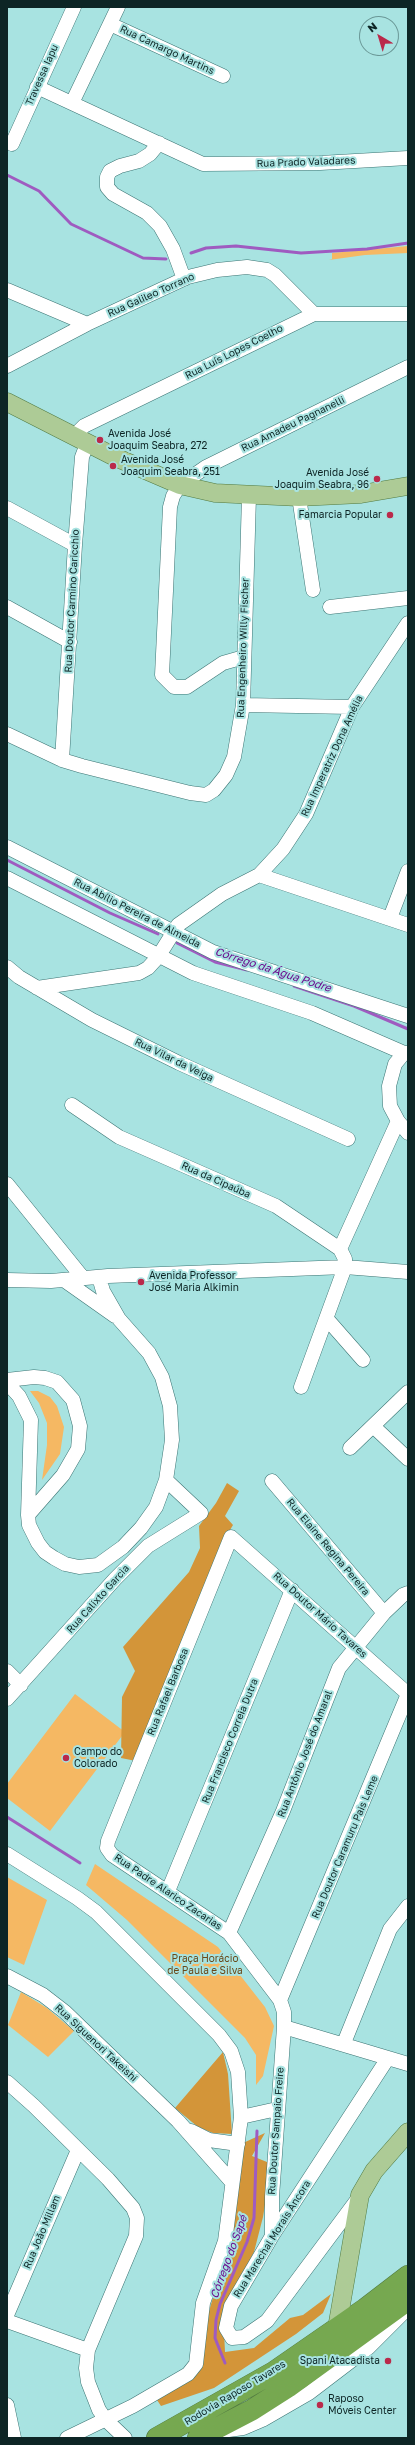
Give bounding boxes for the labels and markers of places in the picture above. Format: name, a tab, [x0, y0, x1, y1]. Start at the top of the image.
place label: Avenida José Joaquim Seabra, 272	[108, 428, 207, 452]
marker: Avenida José Joaquim Seabra, 272	[95, 435, 105, 445]
place label: Avenida José Joaquim Seabra, 251	[121, 454, 220, 478]
marker: Avenida José Joaquim Seabra, 251	[108, 461, 118, 471]
place label: Avenida José Joaquim Seabra, 96	[275, 467, 369, 490]
marker: Avenida José Joaquim Seabra, 96	[372, 474, 382, 484]
place label: Famarcia Popular	[299, 509, 382, 521]
marker: Famarcia Popular	[385, 510, 395, 520]
place label: Avenida Professor José Maria Alkimin	[149, 1270, 239, 1294]
marker: Avenida Professor José Maria Alkimin	[136, 1277, 146, 1287]
place label: Campo do Colorado	[74, 1746, 122, 1770]
marker: Campo do Colorado	[61, 1753, 71, 1763]
place label: Spani Atacadista	[300, 2355, 380, 2367]
marker: Spani Atacadista	[383, 2356, 393, 2366]
place label: Raposo Móveis Center	[328, 2393, 396, 2416]
marker: Raposo Móveis Center	[315, 2400, 325, 2410]

